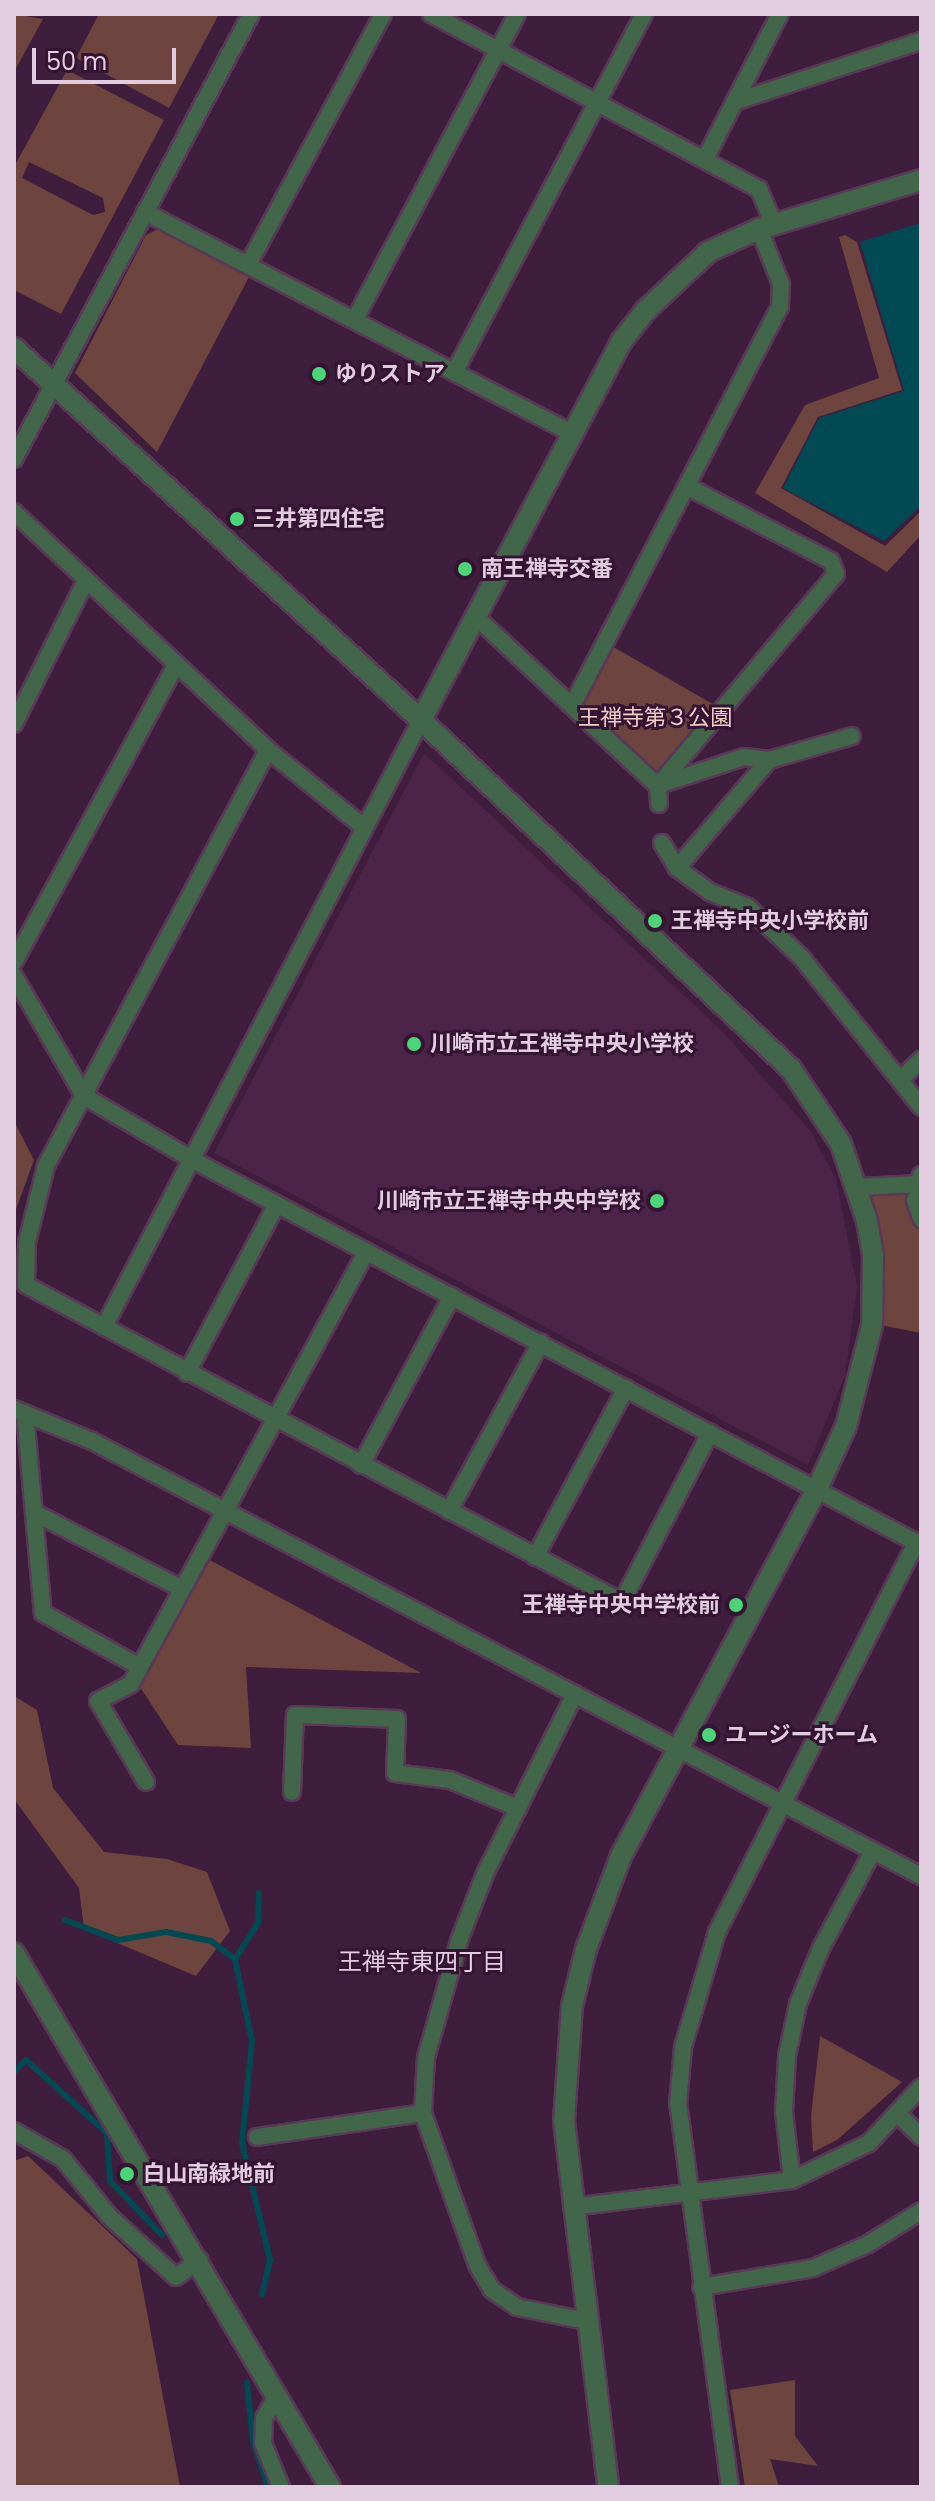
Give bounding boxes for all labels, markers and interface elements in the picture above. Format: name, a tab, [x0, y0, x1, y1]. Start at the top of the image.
scale bar	[36, 32, 180, 82]
text: 50 m	[46, 45, 107, 78]
place label: ゆりストア	[335, 361, 445, 387]
marker: ゆりストア	[310, 365, 328, 383]
place label: 三井第四住宅	[253, 506, 385, 532]
marker: 三井第四住宅	[228, 510, 246, 528]
place label: 南王禅寺交番	[481, 556, 613, 582]
marker: 南王禅寺交番	[456, 560, 474, 578]
park label: 王禅寺第３公園	[578, 705, 732, 731]
place label: 王禅寺中央小学校前	[671, 908, 869, 934]
marker: 王禅寺中央小学校前	[646, 912, 664, 930]
place label: 川崎市立王禅寺中央小学校	[430, 1031, 694, 1057]
marker: 川崎市立王禅寺中央小学校	[405, 1035, 423, 1053]
place label: 川崎市立王禅寺中央中学校	[377, 1188, 641, 1214]
marker: 川崎市立王禅寺中央中学校	[648, 1192, 666, 1210]
place label: 王禅寺中央中学校前	[522, 1592, 720, 1618]
marker: 王禅寺中央中学校前	[727, 1596, 745, 1614]
place label: ユージーホーム	[725, 1722, 879, 1748]
marker: ユージーホーム	[700, 1726, 718, 1744]
district label: 王禅寺東四丁目	[338, 1948, 506, 1976]
place label: 白山南緑地前	[143, 2161, 275, 2187]
marker: 白山南緑地前	[118, 2165, 136, 2183]

